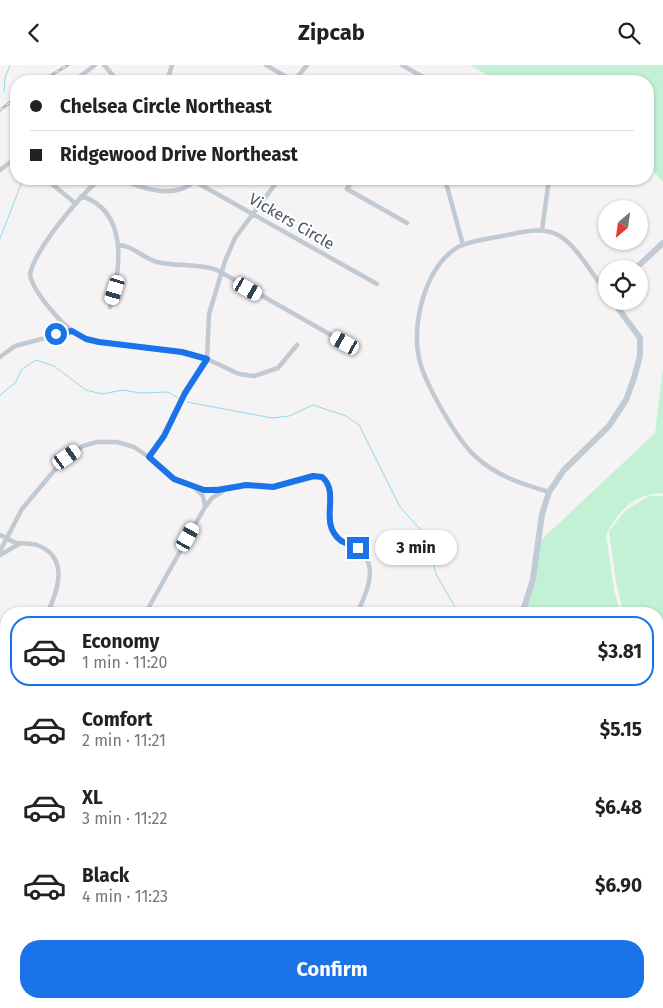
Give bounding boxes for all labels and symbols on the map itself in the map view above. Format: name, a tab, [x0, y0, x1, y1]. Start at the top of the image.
street label: Vickers Circle	[246, 189, 338, 254]
north arrow	[598, 200, 648, 250]
car	[103, 273, 126, 307]
car	[231, 275, 264, 303]
route start	[45, 323, 67, 345]
car	[328, 329, 361, 357]
car	[50, 442, 83, 472]
car	[174, 520, 201, 554]
callout: 3 min	[376, 531, 458, 565]
route end	[347, 537, 369, 559]

